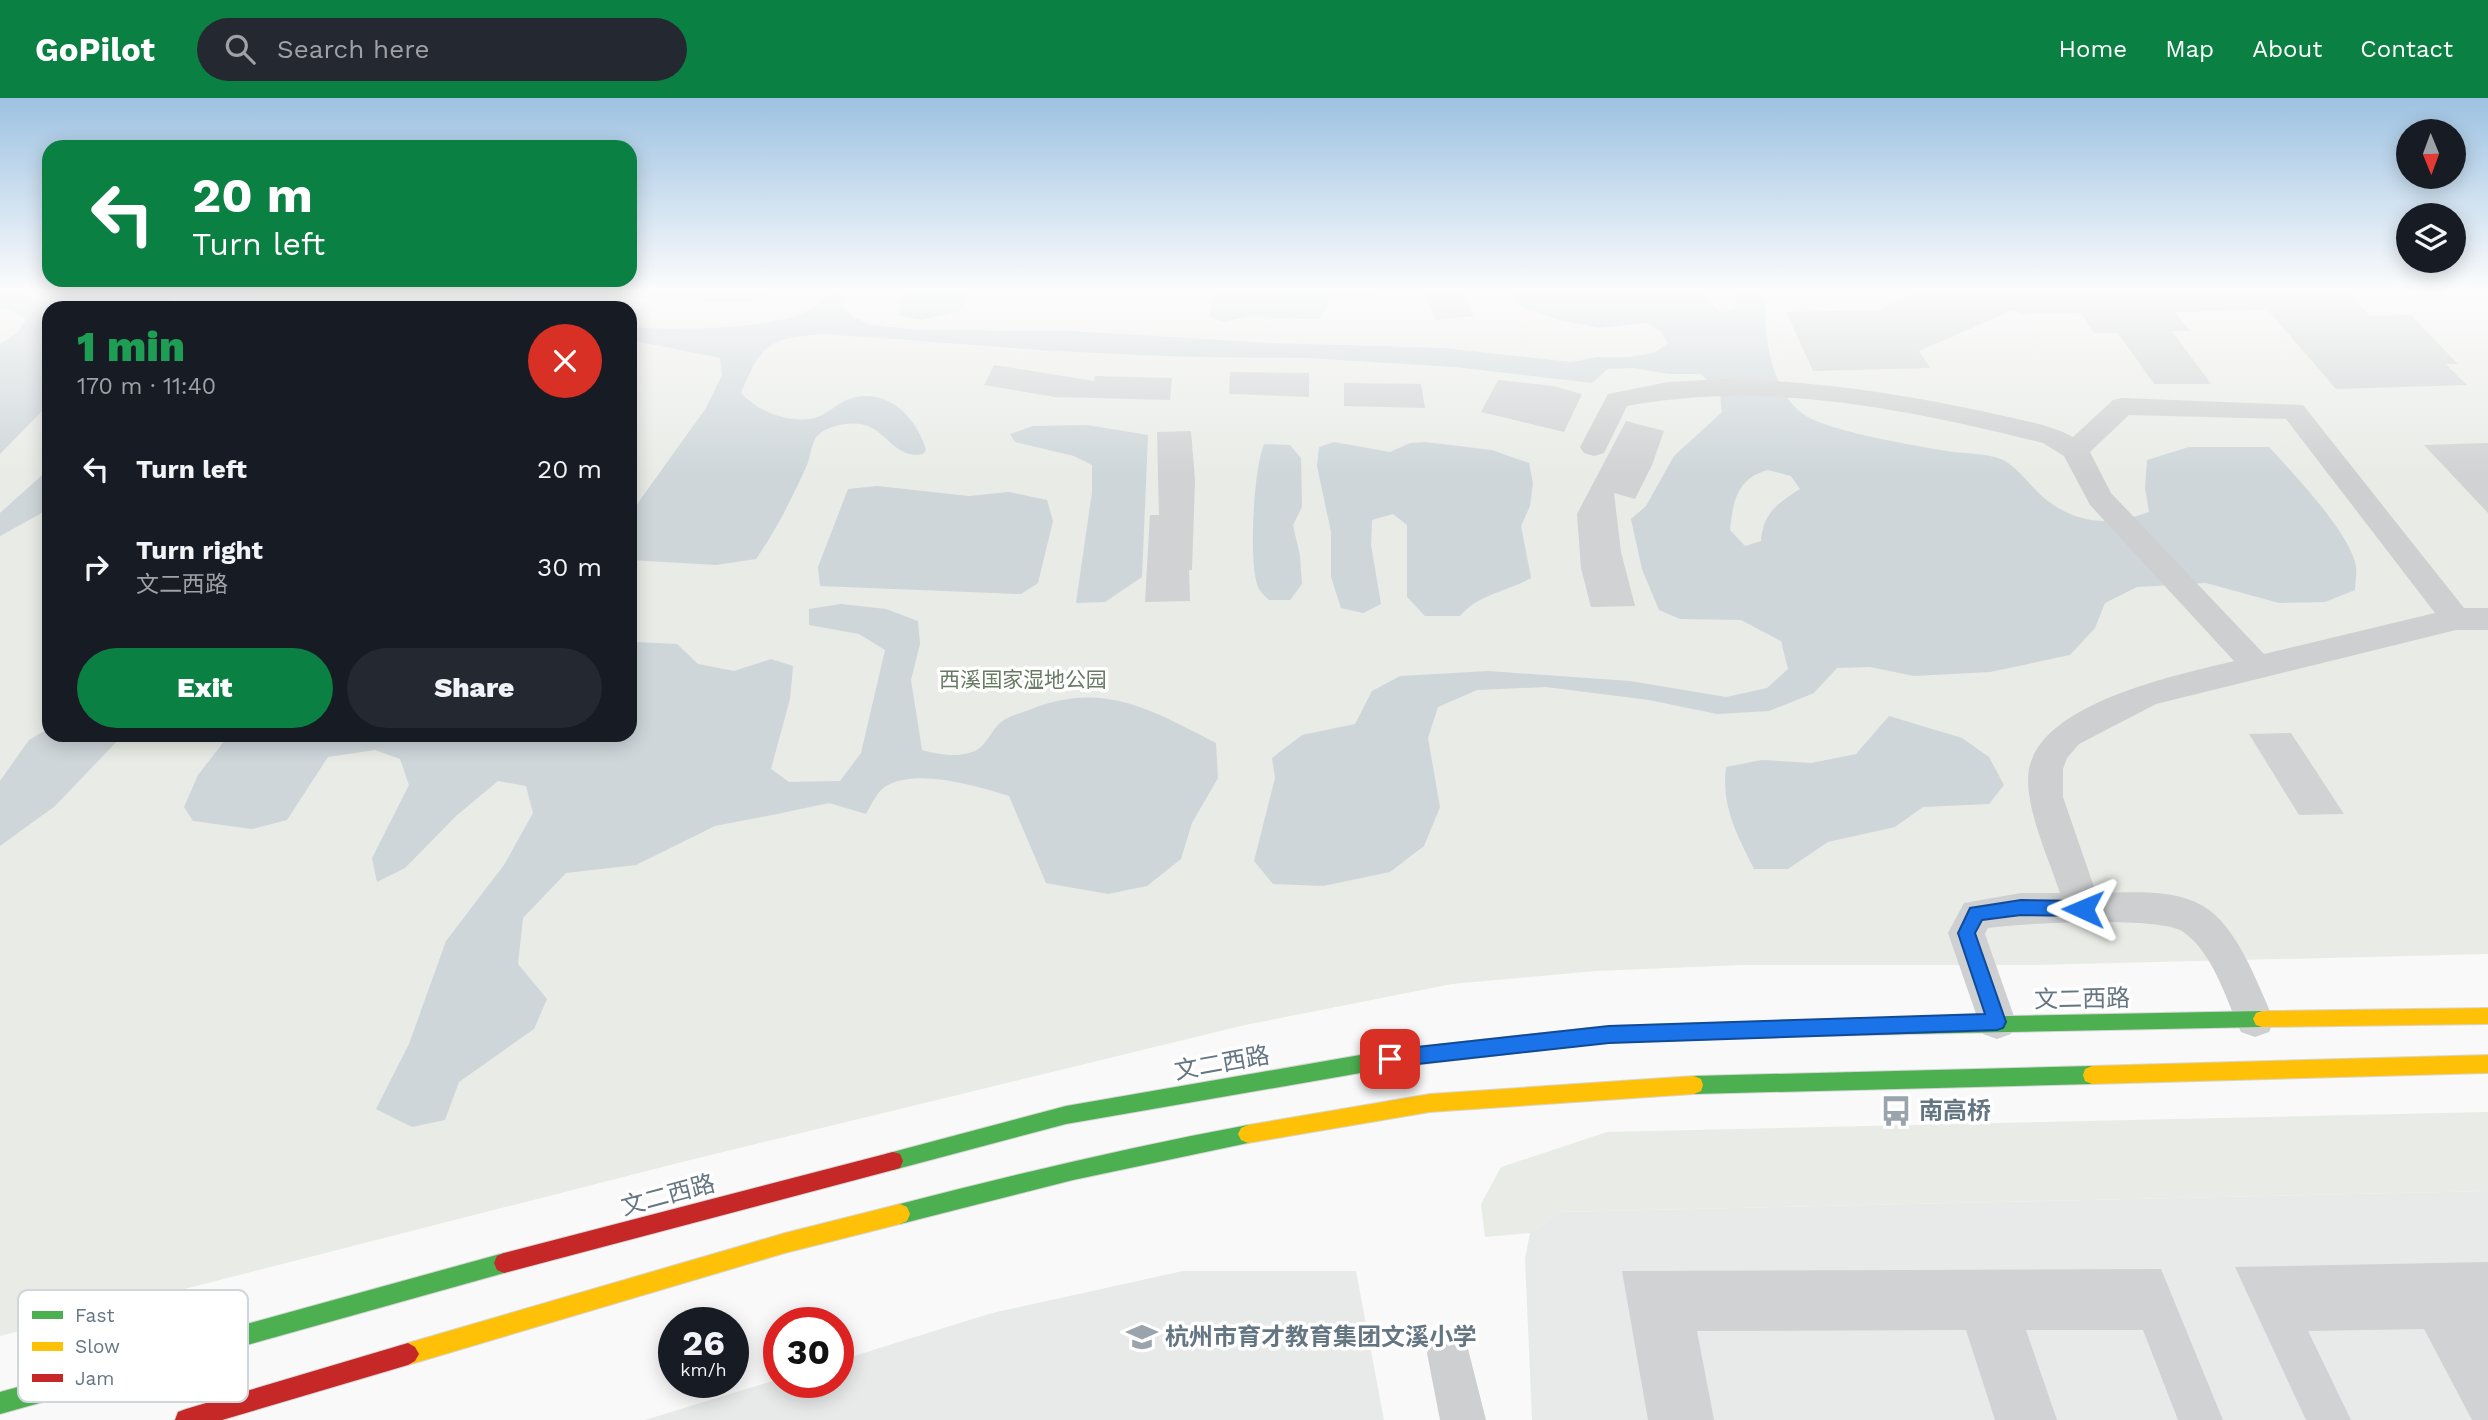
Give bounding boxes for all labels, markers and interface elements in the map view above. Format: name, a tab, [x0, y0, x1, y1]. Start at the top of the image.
search box	[197, 18, 687, 81]
text: GoPilot	[35, 30, 155, 69]
icon: search	[221, 30, 259, 68]
text: Search here	[277, 34, 429, 64]
text: Home	[2059, 35, 2127, 63]
text: Map	[2165, 35, 2214, 63]
text: About	[2252, 35, 2322, 63]
text: Contact	[2360, 35, 2453, 63]
north arrow	[2396, 119, 2466, 189]
map controls	[2396, 119, 2466, 273]
text: 20 m	[192, 166, 313, 224]
icon: left	[77, 168, 168, 259]
button: layers	[2396, 203, 2466, 273]
text: Turn left	[192, 225, 325, 263]
text: 1 min	[77, 322, 185, 371]
button: close	[528, 324, 602, 398]
text: 170 m · 11:40	[77, 373, 216, 400]
icon: left	[77, 450, 115, 488]
text: Turn left	[136, 454, 247, 484]
text: 20 m	[537, 454, 602, 484]
text: Turn right	[136, 535, 263, 565]
icon: right	[77, 548, 115, 586]
text: 30 m	[537, 552, 602, 582]
text: 文二西路	[136, 571, 228, 598]
button: Exit	[77, 648, 333, 728]
button: Share	[347, 648, 602, 728]
park label: 西溪国家湿地公园	[939, 667, 1107, 692]
position arrow	[2046, 872, 2120, 946]
street label: 文二西路	[2034, 984, 2130, 1014]
pin	[1360, 1029, 1420, 1089]
icon: arrive	[1371, 1040, 1409, 1078]
street label: 文二西路	[1172, 1041, 1272, 1085]
bus stop icon: 南高桥	[1879, 1094, 1913, 1128]
place label: 南高桥	[1919, 1097, 1991, 1125]
street label: 文二西路	[618, 1169, 718, 1221]
legend	[18, 1290, 248, 1402]
text: Fast	[75, 1304, 114, 1327]
speed limit sign: 30	[763, 1307, 854, 1398]
school or university icon: 杭州市育才教育集团文溪小学	[1125, 1320, 1159, 1354]
text: 26	[682, 1322, 725, 1364]
place label: 杭州市育才教育集团文溪小学	[1165, 1323, 1477, 1351]
text: Slow	[75, 1335, 120, 1358]
text: km/h	[680, 1359, 727, 1380]
text: Jam	[75, 1367, 114, 1390]

